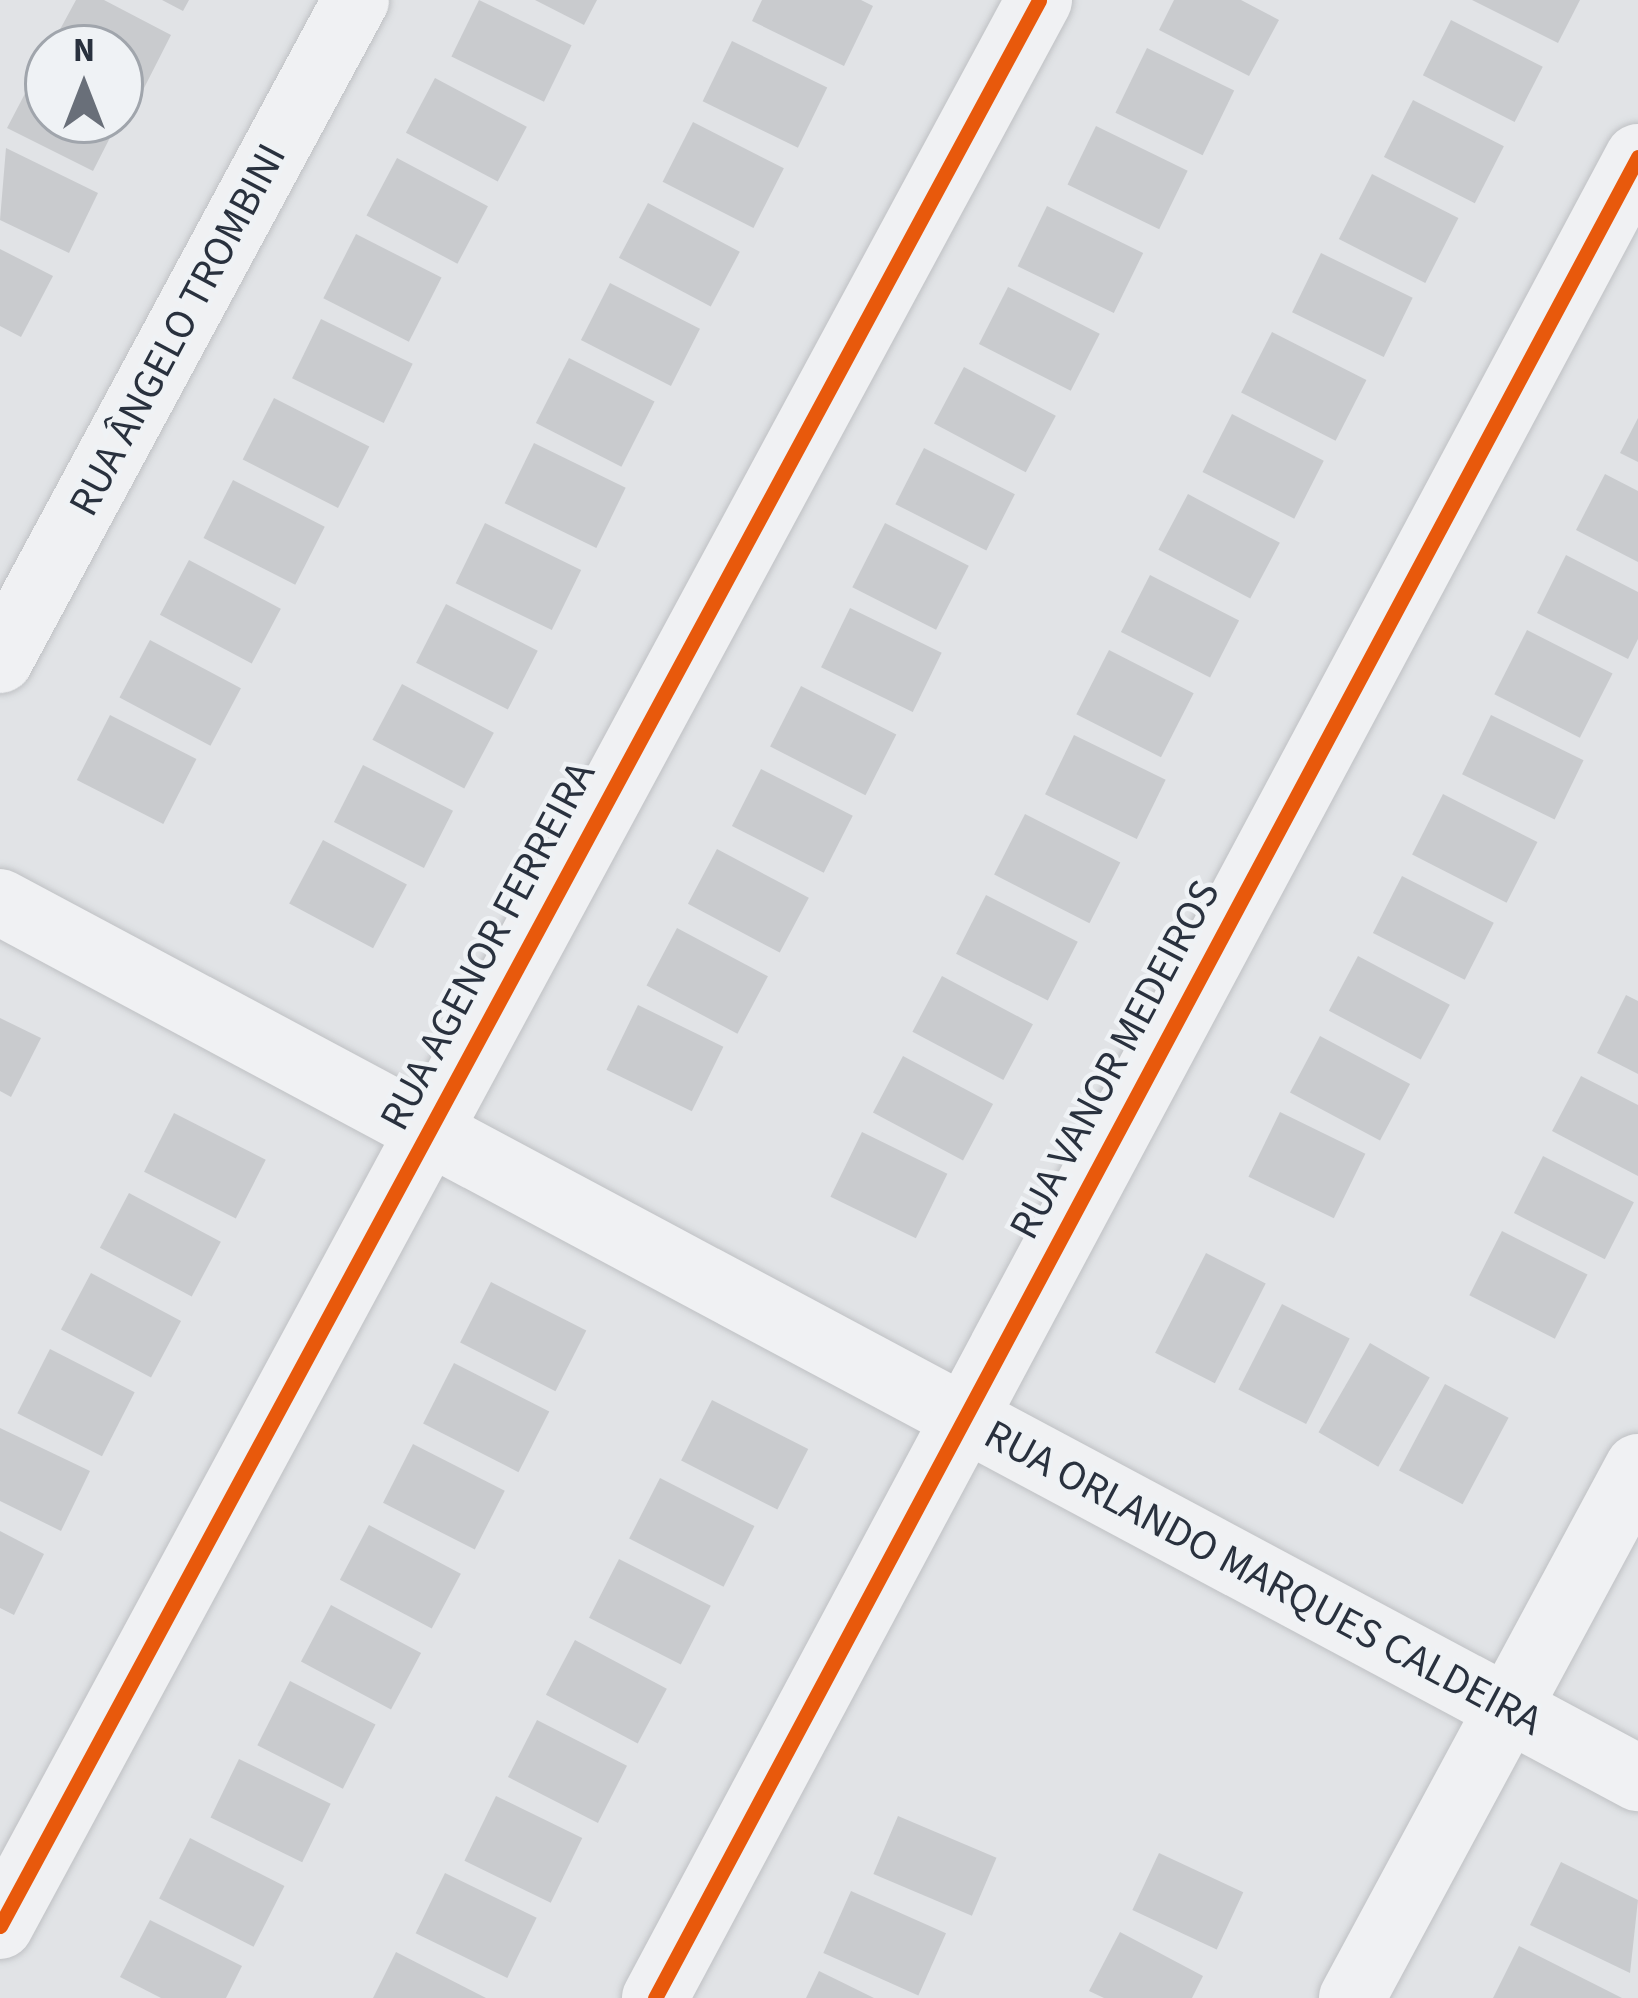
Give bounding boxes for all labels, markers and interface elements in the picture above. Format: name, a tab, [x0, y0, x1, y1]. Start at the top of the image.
north arrow	[24, 24, 144, 144]
text: N	[73, 27, 95, 74]
street label: RUA ÂNGELO TROMBINI	[59, 135, 297, 525]
street label: RUA AGENOR FERREIRA	[370, 753, 606, 1139]
street label: RUA VANOR MEDEIROS	[999, 872, 1231, 1248]
street label: RUA ORLANDO MARQUES CALDEIRA	[976, 1409, 1550, 1747]

